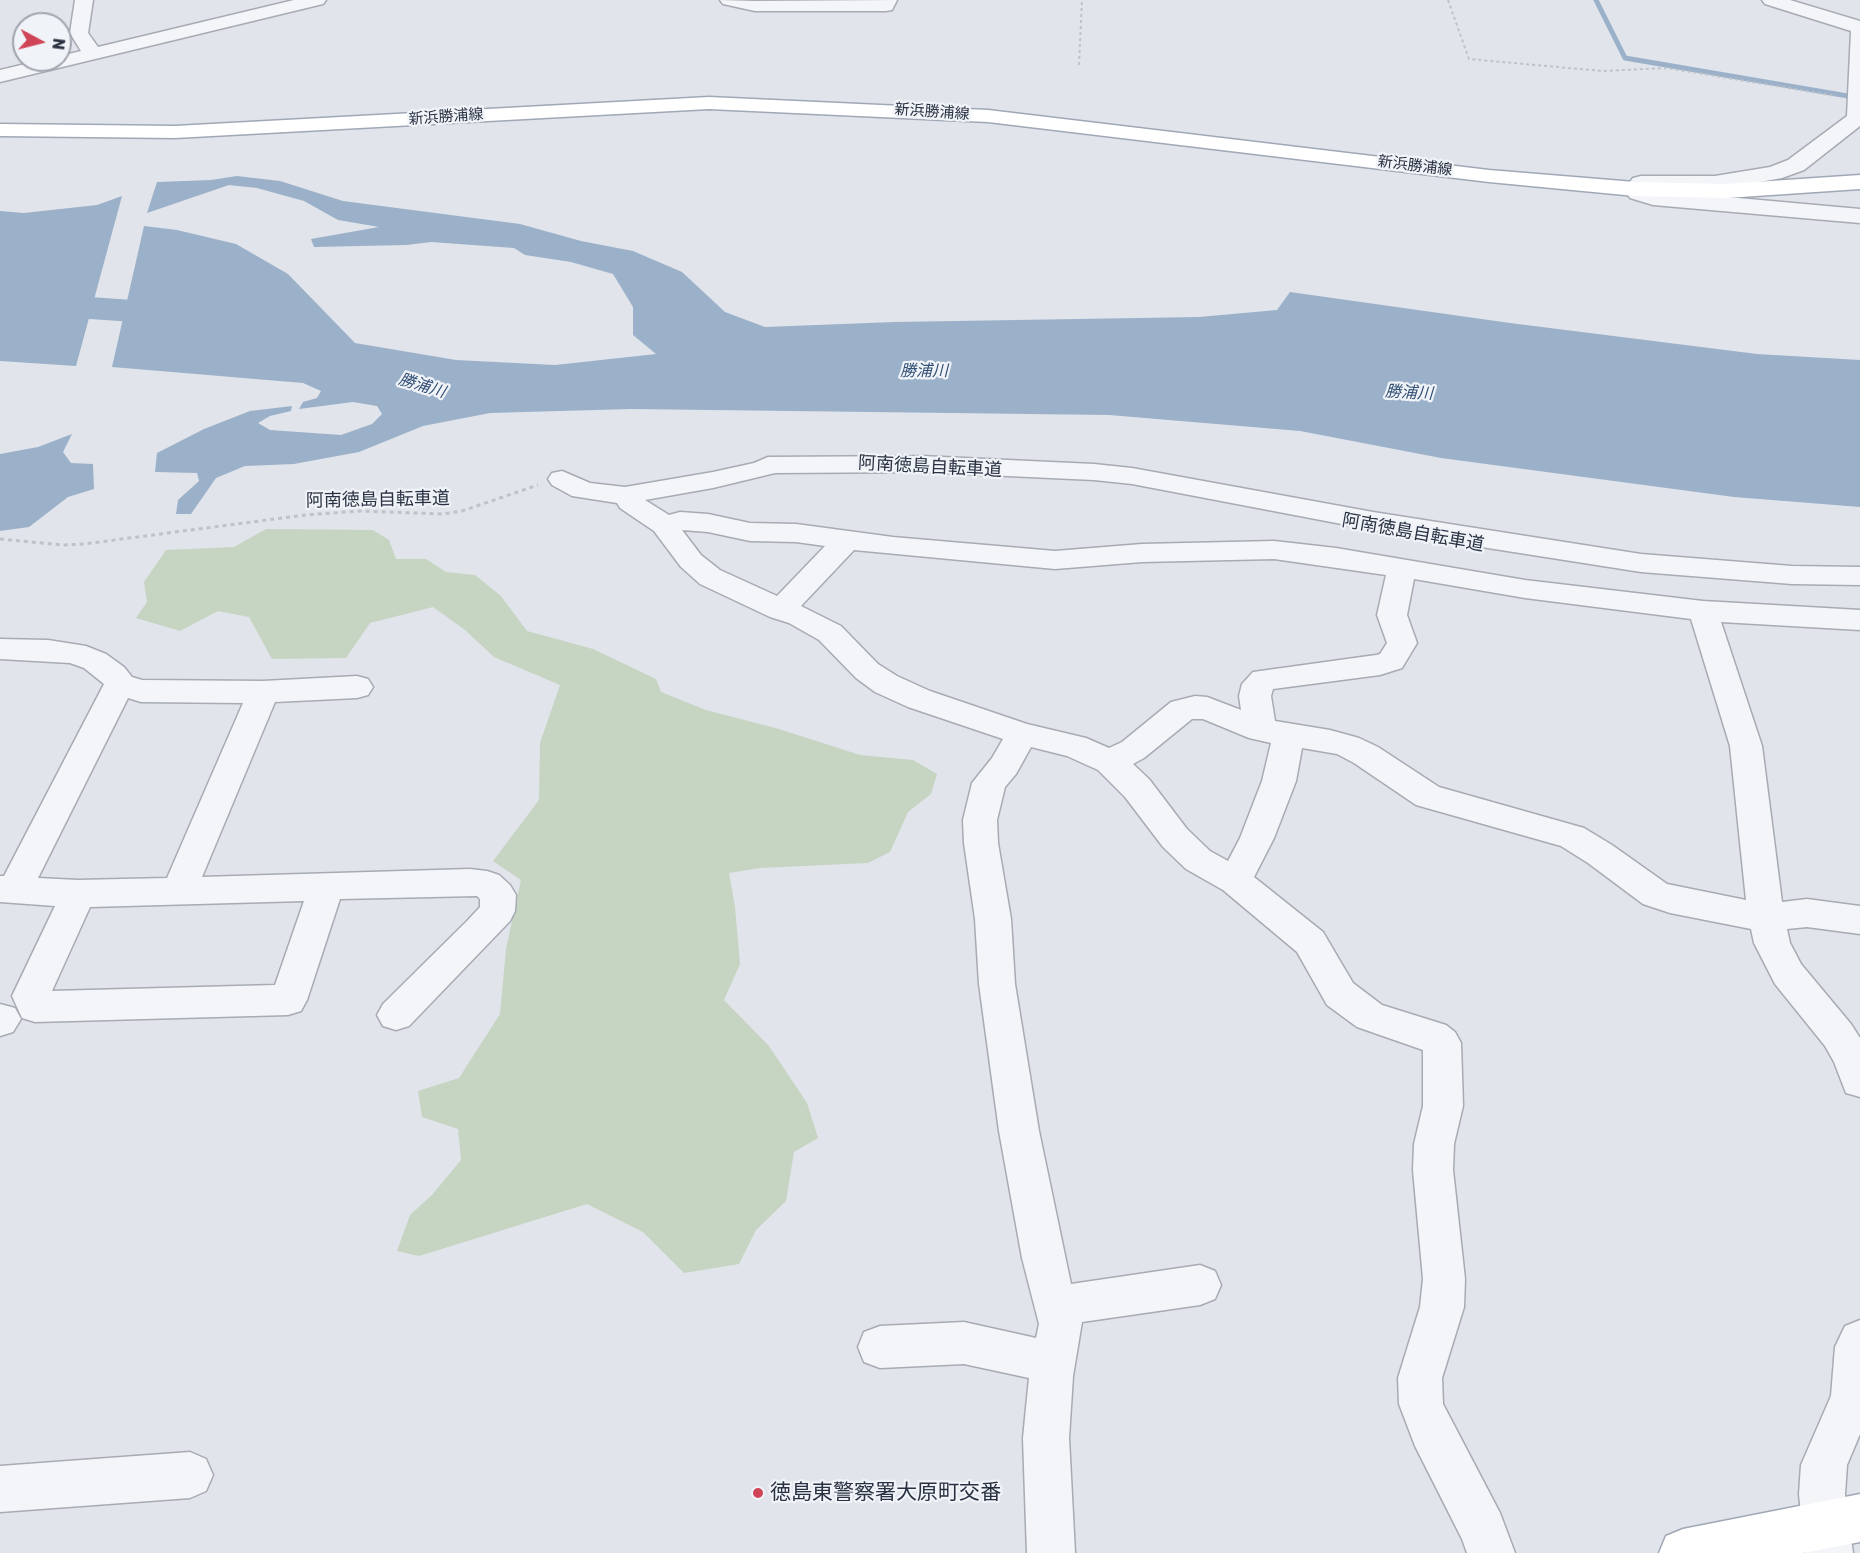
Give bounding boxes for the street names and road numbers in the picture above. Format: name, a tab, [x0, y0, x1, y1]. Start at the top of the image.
street label: 新浜勝浦線	[894, 100, 970, 124]
street label: 新浜勝浦線	[408, 105, 484, 129]
street label: 新浜勝浦線	[1377, 152, 1453, 180]
street label: 阿南徳島自転車道	[858, 452, 1002, 482]
street label: 阿南徳島自転車道	[306, 488, 450, 512]
street label: 阿南徳島自転車道	[1340, 510, 1486, 556]

